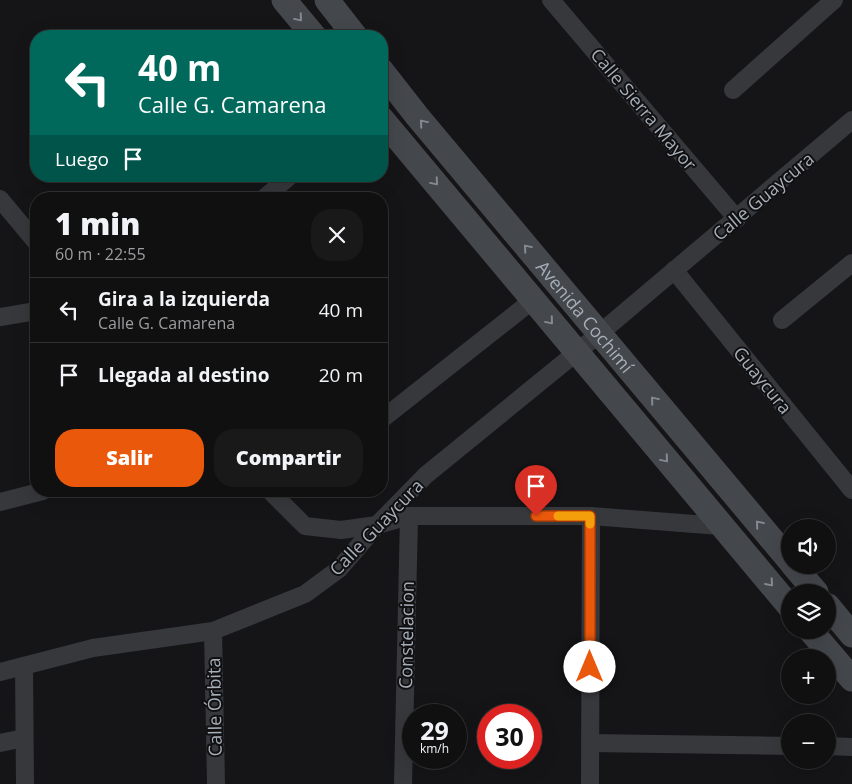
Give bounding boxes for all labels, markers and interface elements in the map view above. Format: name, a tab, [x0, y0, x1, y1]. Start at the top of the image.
one-way arrow	[293, 12, 301, 21]
street label: Calle Sierra Mayor	[586, 43, 703, 176]
text: 40 m	[138, 44, 221, 91]
icon: left	[55, 50, 120, 115]
text: Calle G. Camarena	[138, 89, 326, 119]
one-way arrow	[420, 120, 429, 129]
icon: arrive	[119, 145, 147, 173]
text: Luego	[55, 146, 109, 172]
street label: Calle Guaycura	[707, 147, 819, 245]
one-way arrow	[429, 177, 438, 186]
text: 1 min	[55, 203, 140, 244]
button: close	[311, 209, 363, 261]
text: 60 m · 22:55	[55, 243, 146, 265]
one-way arrow	[525, 245, 533, 254]
street label: Avenida Cochimí	[531, 255, 639, 378]
text: Gira a la izquierda	[98, 286, 270, 312]
icon: left	[55, 296, 83, 324]
text: 40 m	[319, 297, 363, 323]
text: Calle G. Camarena	[98, 312, 235, 334]
one-way arrow	[544, 315, 552, 324]
street label: Guaycura	[728, 341, 798, 419]
icon: arrive	[55, 361, 83, 389]
text: Llegada al destino	[98, 362, 270, 388]
text: 20 m	[319, 362, 363, 388]
one-way arrow	[651, 396, 660, 405]
button: Salir	[55, 429, 204, 487]
button: Compartir	[214, 429, 363, 487]
one-way arrow	[659, 454, 668, 463]
pin	[515, 465, 557, 516]
icon: arrive	[522, 472, 550, 500]
street label: Calle Guaycura	[324, 474, 428, 580]
map controls	[781, 519, 836, 769]
button: sound	[781, 519, 836, 574]
one-way arrow	[756, 521, 764, 530]
one-way arrow	[764, 578, 773, 587]
street label: Constelacion	[393, 581, 419, 689]
button: layers	[781, 584, 836, 639]
position arrow	[563, 640, 615, 692]
button: +	[781, 649, 836, 704]
street label: Calle Órbita	[201, 658, 227, 756]
speed limit sign: 30	[477, 704, 542, 769]
text: 29	[420, 713, 449, 747]
button: −	[781, 714, 836, 769]
text: km/h	[420, 740, 449, 757]

